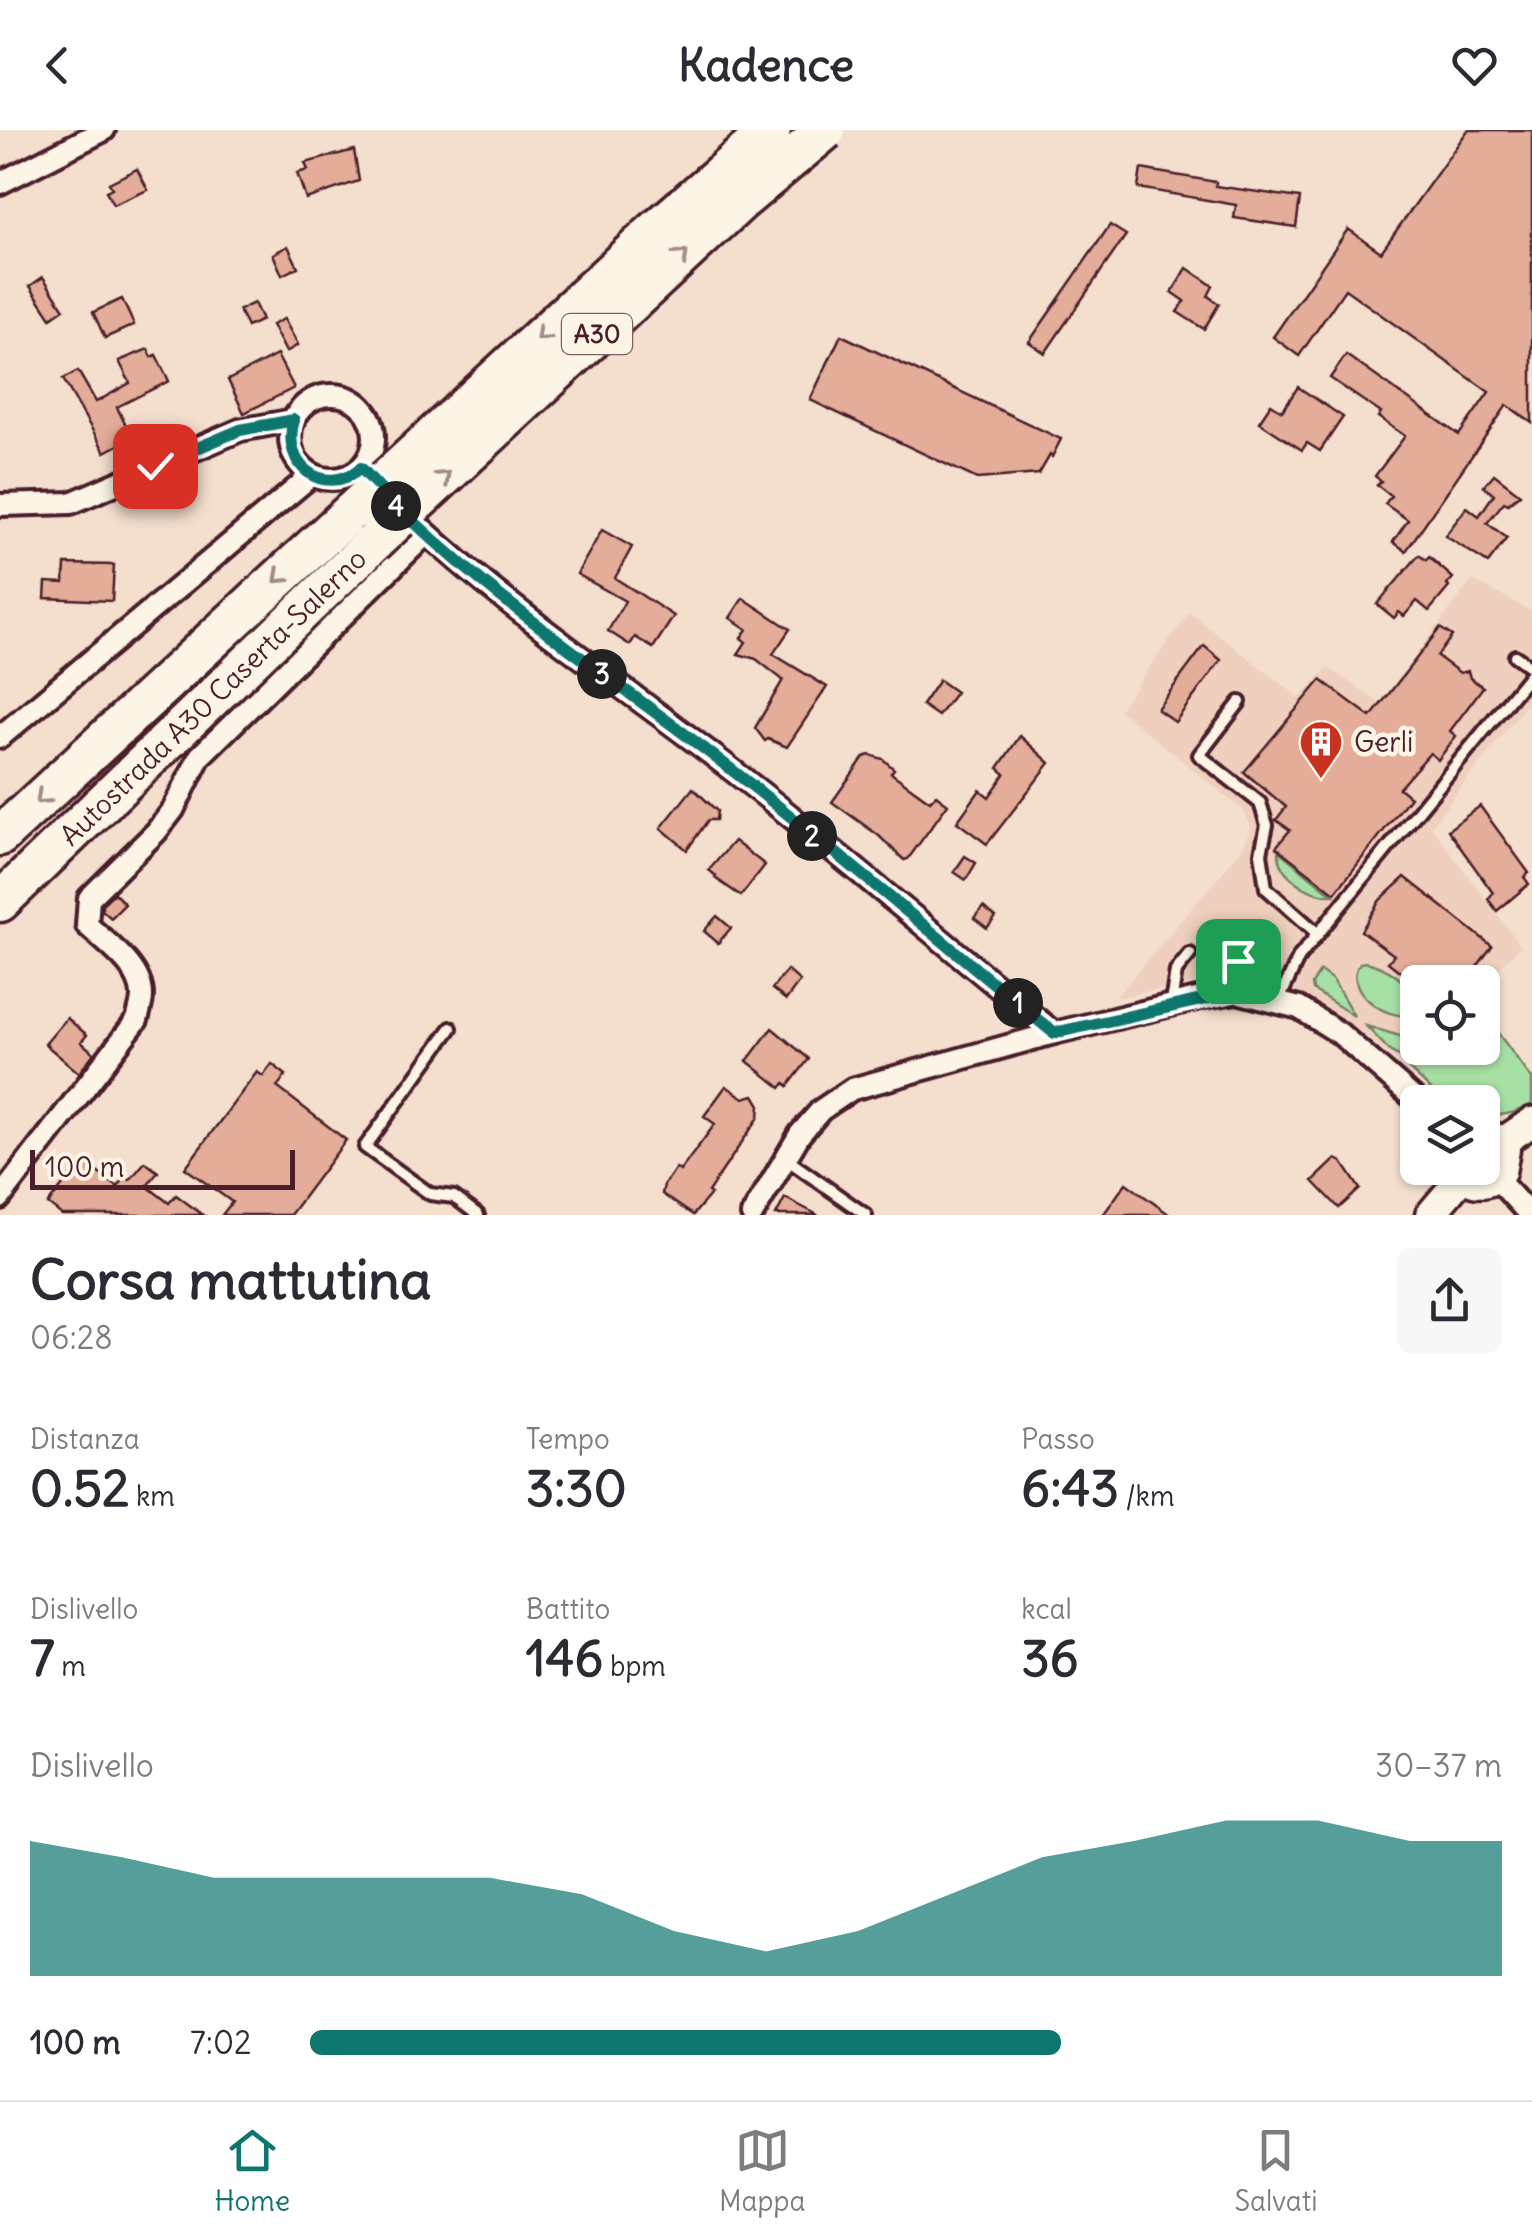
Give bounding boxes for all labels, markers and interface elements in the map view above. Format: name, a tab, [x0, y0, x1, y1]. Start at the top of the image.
text: Kadence	[678, 37, 854, 93]
icon: back	[30, 38, 85, 93]
icon: heart	[1447, 38, 1502, 93]
one-way arrow	[670, 250, 689, 268]
road number: A30	[562, 314, 632, 354]
one-way arrow	[535, 323, 554, 341]
pin	[113, 424, 198, 509]
icon: check	[128, 439, 183, 494]
one-way arrow	[432, 471, 451, 489]
pin: 4	[371, 481, 421, 531]
text: 4	[388, 488, 404, 524]
street label: Autostrada A30 Caserta-Salerno	[52, 541, 374, 853]
one-way arrow	[274, 565, 292, 583]
pin: 3	[577, 649, 627, 699]
text: 3	[594, 656, 610, 692]
building icon: Gerli	[1298, 719, 1344, 780]
place label: Gerli	[1354, 724, 1413, 760]
one-way arrow	[35, 786, 54, 804]
pin: 2	[787, 811, 837, 861]
text: 2	[804, 818, 820, 854]
pin	[1196, 919, 1281, 1004]
icon: arrive	[1211, 934, 1266, 989]
map controls	[1400, 965, 1500, 1185]
button: locate	[1400, 965, 1500, 1065]
pin: 1	[993, 978, 1043, 1028]
text: 1	[1012, 985, 1024, 1021]
button: layers	[1400, 1085, 1500, 1185]
scale bar	[30, 1145, 295, 1190]
text: 100 m	[45, 1149, 124, 1185]
text: Corsa mattutina	[30, 1245, 431, 1314]
button: share	[1397, 1248, 1502, 1353]
text: 06:28	[30, 1317, 113, 1358]
text: Distanza	[30, 1421, 140, 1457]
text: Tempo	[526, 1421, 610, 1457]
text: Passo	[1021, 1421, 1095, 1457]
text: 0.52	[30, 1457, 129, 1520]
text: 3:30	[526, 1457, 627, 1520]
text: 6:43	[1021, 1457, 1119, 1520]
text: km	[129, 1478, 175, 1514]
text: /km	[1119, 1478, 1174, 1514]
text: Dislivello	[30, 1591, 138, 1627]
text: Battito	[526, 1591, 610, 1627]
text: kcal	[1021, 1591, 1072, 1627]
text: 7	[30, 1627, 55, 1690]
text: 146	[526, 1627, 603, 1690]
text: 36	[1021, 1627, 1079, 1690]
text: m	[55, 1648, 86, 1684]
text: bpm	[603, 1648, 666, 1684]
text: Dislivello	[30, 1745, 154, 1786]
text: 30–37 m	[1375, 1745, 1502, 1786]
text: 100 m	[30, 2022, 121, 2063]
text: 7:02	[190, 2022, 252, 2063]
tab: Home	[215, 2123, 290, 2219]
tab: Mappa	[719, 2123, 805, 2219]
tab: Salvati	[1235, 2123, 1317, 2219]

